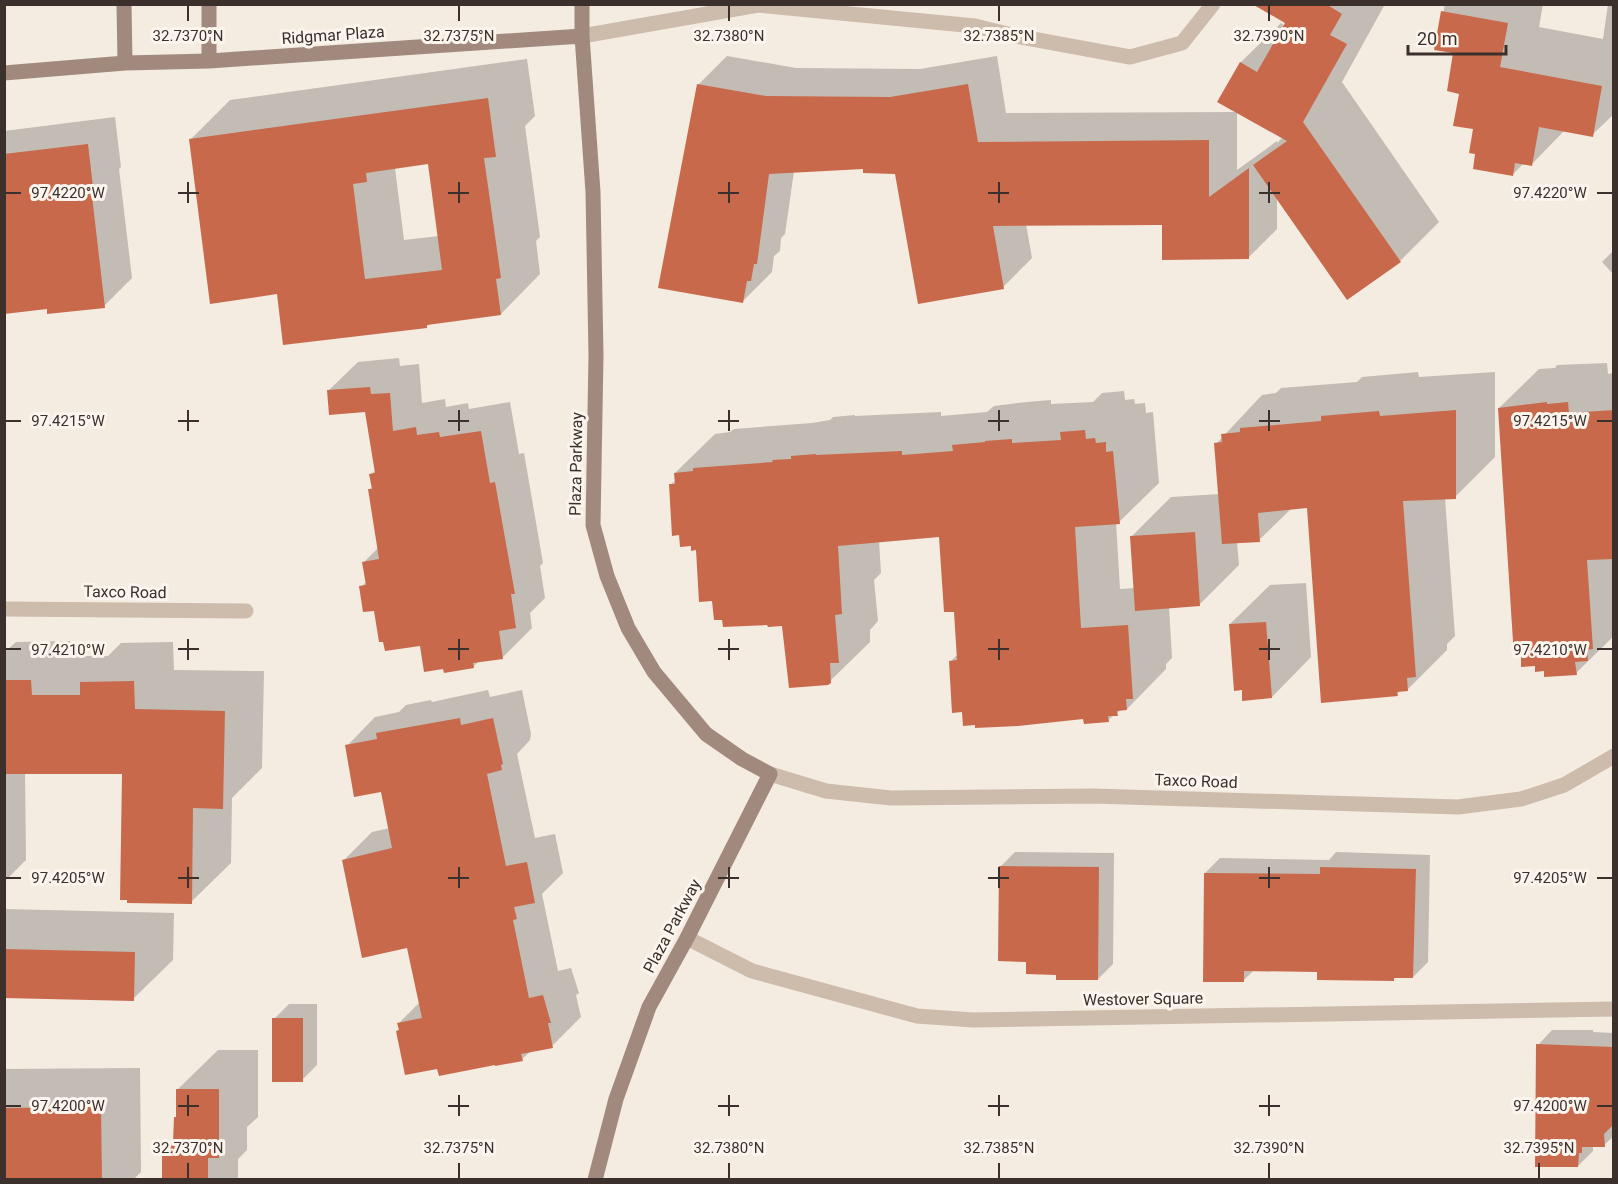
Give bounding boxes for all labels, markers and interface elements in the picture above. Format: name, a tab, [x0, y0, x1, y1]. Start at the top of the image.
scale bar	[1408, 18, 1506, 56]
street label: Ridgmar Plaza	[281, 22, 385, 48]
text: 32.7370°N	[153, 27, 223, 45]
text: 32.7375°N	[424, 27, 494, 45]
text: 32.7380°N	[694, 27, 764, 45]
text: 32.7385°N	[964, 27, 1034, 45]
text: 32.7390°N	[1234, 27, 1304, 45]
text: 20 m	[1417, 28, 1457, 49]
text: 97.4220°W	[31, 184, 105, 202]
text: 97.4220°W	[1513, 184, 1587, 202]
text: 97.4215°W	[31, 412, 105, 430]
street label: Plaza Parkway	[566, 412, 586, 516]
text: 97.4215°W	[1513, 412, 1587, 430]
street label: Taxco Road	[83, 582, 167, 602]
text: 97.4210°W	[31, 641, 105, 659]
text: 97.4210°W	[1513, 641, 1587, 659]
street label: Taxco Road	[1154, 770, 1238, 792]
text: 97.4205°W	[31, 869, 105, 887]
text: 97.4205°W	[1513, 869, 1587, 887]
street label: Plaza Parkway	[639, 875, 705, 976]
street label: Westover Square	[1083, 988, 1203, 1010]
text: 97.4200°W	[31, 1097, 105, 1115]
text: 97.4200°W	[1513, 1097, 1587, 1115]
text: 32.7370°N	[153, 1139, 223, 1157]
text: 32.7375°N	[424, 1139, 494, 1157]
text: 32.7380°N	[694, 1139, 764, 1157]
text: 32.7385°N	[964, 1139, 1034, 1157]
text: 32.7390°N	[1234, 1139, 1304, 1157]
text: 32.7395°N	[1504, 1139, 1574, 1157]

